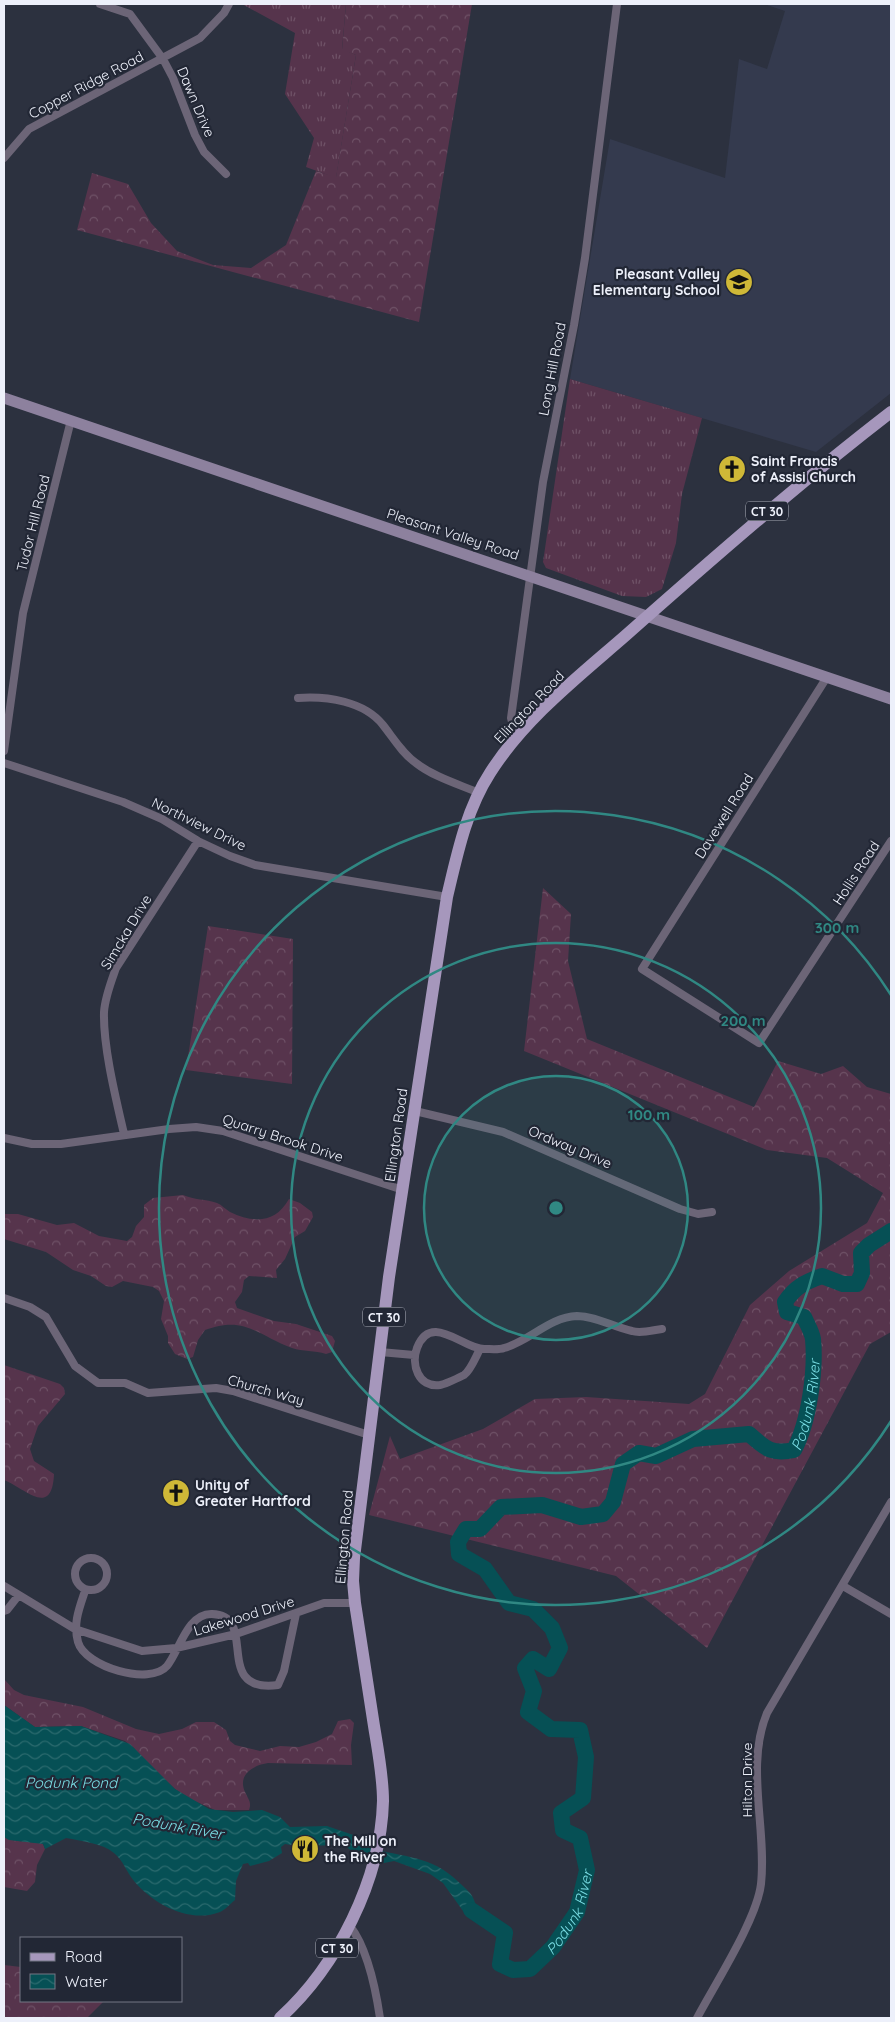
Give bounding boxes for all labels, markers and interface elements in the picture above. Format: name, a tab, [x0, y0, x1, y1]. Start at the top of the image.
street label: Copper Ridge Road	[25, 47, 147, 123]
street label: Dawn Drive	[173, 64, 219, 140]
place label: Pleasant Valley Elementary School	[593, 265, 720, 299]
school or university icon: Pleasant Valley Elementary School	[724, 267, 754, 297]
street label: Long Hill Road	[534, 321, 570, 417]
place label: Saint Francis of Assisi Church	[751, 452, 856, 486]
church icon: Saint Francis of Assisi Church	[717, 454, 747, 484]
street label: Tudor Hill Road	[12, 473, 54, 573]
road number: CT 30	[746, 502, 788, 520]
street label: Pleasant Valley Road	[385, 504, 521, 564]
street label: Ellington Road	[490, 667, 568, 747]
street label: Davewell Road	[691, 770, 757, 862]
street label: Northview Drive	[149, 793, 249, 855]
street label: Hollis Road	[829, 837, 883, 909]
street label: Simcka Drive	[97, 891, 155, 973]
text: 300 m	[815, 918, 859, 937]
text: 200 m	[721, 1011, 766, 1030]
street label: Ellington Road	[381, 1087, 411, 1183]
text: 100 m	[628, 1105, 670, 1124]
street label: Quarry Brook Drive	[220, 1110, 346, 1166]
street label: Ordway Drive	[526, 1121, 614, 1173]
centre of rings	[547, 1199, 565, 1217]
road number: CT 30	[363, 1308, 405, 1326]
water label: Podunk River	[786, 1357, 823, 1453]
street label: Church Way	[226, 1370, 306, 1410]
place label: Unity of Greater Hartford	[195, 1476, 311, 1510]
church icon: Unity of Greater Hartford	[161, 1478, 191, 1508]
street label: Ellington Road	[331, 1489, 357, 1585]
street label: Lakewood Drive	[191, 1592, 297, 1640]
street label: Hilton Drive	[738, 1742, 756, 1818]
water label: Podunk Pond	[25, 1773, 119, 1792]
water label: Podunk River	[131, 1809, 227, 1844]
place label: The Mill on the River	[324, 1832, 396, 1866]
restaurant icon: The Mill on the River	[290, 1834, 320, 1864]
water label: Podunk River	[542, 1866, 597, 1958]
legend	[20, 1937, 182, 2002]
road number: CT 30	[316, 1939, 358, 1958]
text: Road	[65, 1947, 102, 1966]
text: Water	[65, 1972, 108, 1991]

